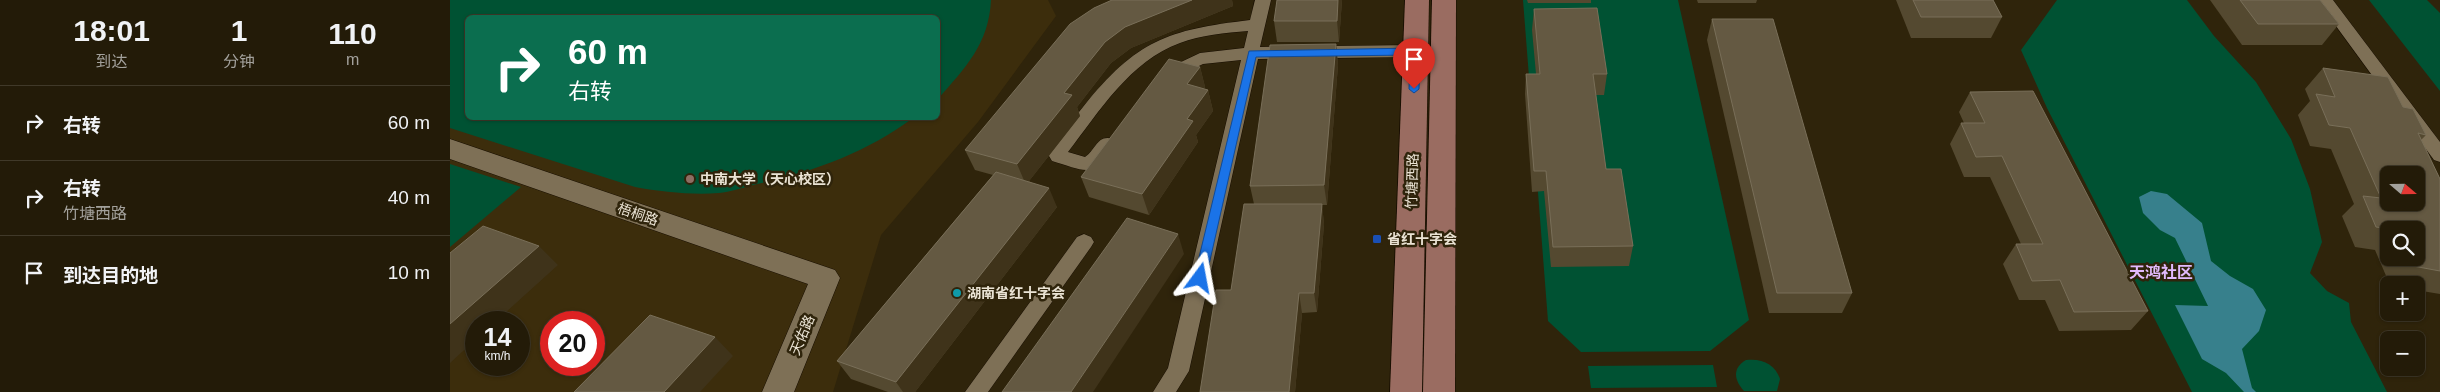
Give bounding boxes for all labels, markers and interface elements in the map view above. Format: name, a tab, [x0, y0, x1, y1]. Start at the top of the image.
text: 18:01	[73, 14, 150, 47]
text: 1	[231, 14, 247, 47]
text: 110	[328, 17, 377, 50]
text: 60 m	[568, 32, 648, 71]
icon: right	[485, 35, 550, 100]
pin	[1393, 38, 1435, 89]
icon: arrive	[1400, 45, 1428, 73]
text: m	[346, 51, 359, 68]
text: 到达	[96, 53, 128, 70]
text: 分钟	[223, 53, 255, 70]
text: 右转	[568, 79, 612, 104]
icon: right	[20, 109, 48, 137]
text: 60 m	[388, 112, 430, 133]
text: 右转	[63, 115, 101, 136]
street label: 竹塘西路	[1403, 153, 1421, 209]
north arrow	[2380, 166, 2425, 211]
map controls	[2380, 166, 2425, 376]
place label: 中南大学（天心校区）	[700, 171, 840, 187]
marker: 中南大学（天心校区）	[684, 173, 696, 185]
text: 右转	[63, 178, 101, 199]
icon: right	[20, 184, 48, 212]
text: 40 m	[388, 187, 430, 208]
street label: 梧桐路	[616, 200, 660, 228]
text: 竹塘西路	[63, 205, 127, 222]
button: search	[2380, 221, 2425, 266]
place label: 省红十字会	[1387, 231, 1457, 247]
marker: 省红十字会	[1371, 233, 1383, 245]
position arrow	[1173, 251, 1225, 303]
icon: arrive	[20, 259, 48, 287]
text: 10 m	[388, 262, 430, 283]
district label: 天鸿社区	[2129, 263, 2193, 281]
text: 到达目的地	[63, 265, 158, 286]
button: +	[2380, 276, 2425, 321]
place label: 湖南省红十字会	[967, 285, 1065, 301]
marker: 湖南省红十字会	[951, 287, 963, 299]
speed limit sign: 20	[540, 311, 605, 376]
street label: 天佑路	[786, 313, 818, 357]
text: 14	[484, 323, 511, 351]
button: −	[2380, 331, 2425, 376]
text: km/h	[484, 349, 511, 363]

